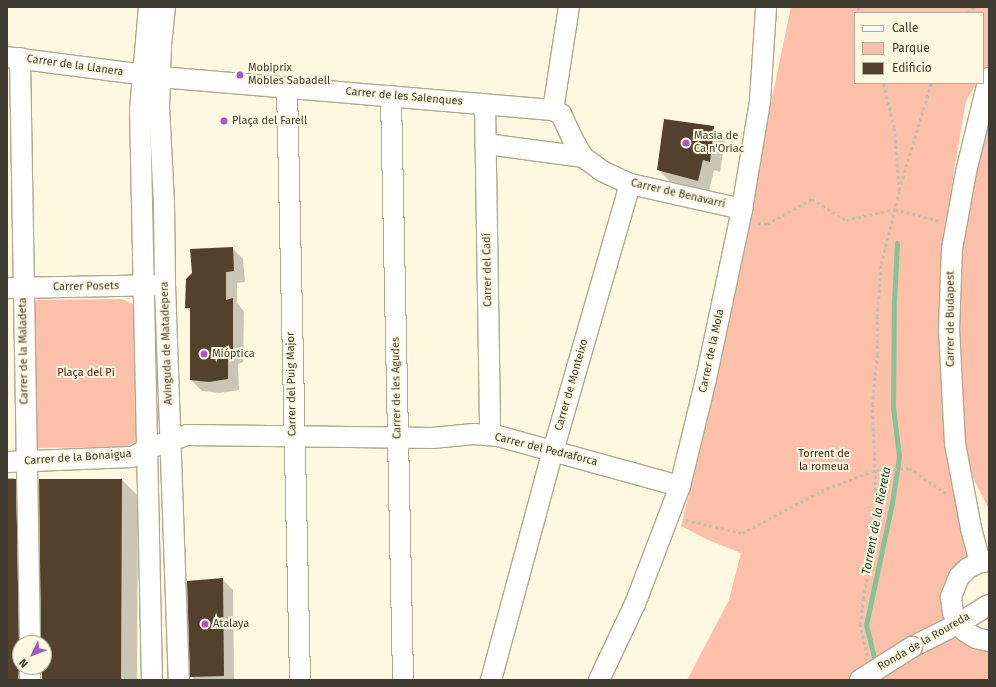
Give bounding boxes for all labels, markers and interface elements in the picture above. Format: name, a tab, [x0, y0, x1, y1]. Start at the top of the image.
legend	[854, 12, 984, 84]
text: Calle	[892, 21, 919, 35]
text: Parque	[892, 41, 930, 55]
street label: Carrer de la Llanera	[26, 53, 124, 79]
text: Edificio	[892, 61, 932, 75]
place label: Mobiprix Mobles Sabadell	[248, 62, 330, 88]
marker: Mobiprix Mobles Sabadell	[235, 70, 245, 80]
street label: Carrer de les Salenques	[345, 85, 463, 109]
place label: Plaça del Farell	[232, 114, 307, 128]
marker: Plaça del Farell	[219, 116, 229, 126]
place label: Masia de Ca n'Oriac	[694, 130, 744, 156]
marker: Masia de Ca n'Oriac	[681, 138, 691, 148]
street label: Carrer de Benavarrí	[629, 177, 727, 211]
street label: Carrer del Cadí	[481, 233, 495, 307]
street label: Carrer de Budapest	[944, 271, 958, 367]
street label: Carrer Posets	[53, 280, 119, 294]
street label: Avinguda de Matadepera	[158, 281, 176, 405]
street label: Carrer de la Maladeta	[16, 297, 32, 405]
street label: Carrer de la Mola	[697, 308, 727, 394]
street label: Carrer del Puig Major	[284, 332, 300, 436]
street label: Carrer de les Agudes	[390, 337, 404, 439]
street label: Carrer de Monteixo	[553, 338, 591, 432]
place label: Mióptica	[212, 347, 255, 361]
marker: Mióptica	[199, 349, 209, 359]
park label: Plaça del Pi	[57, 366, 115, 380]
street label: Carrer del Pedraforca	[493, 431, 599, 469]
street label: Carrer de la Bonaigua	[24, 448, 132, 468]
park label: Torrent de la romeua	[798, 448, 850, 474]
water label: Torrent de la Riereta	[859, 466, 895, 576]
street label: Ronda de la Roureda	[876, 610, 972, 674]
place label: Atalaya	[213, 617, 249, 631]
marker: Atalaya	[200, 619, 210, 629]
north arrow	[12, 635, 52, 675]
text: N	[16, 656, 31, 670]

